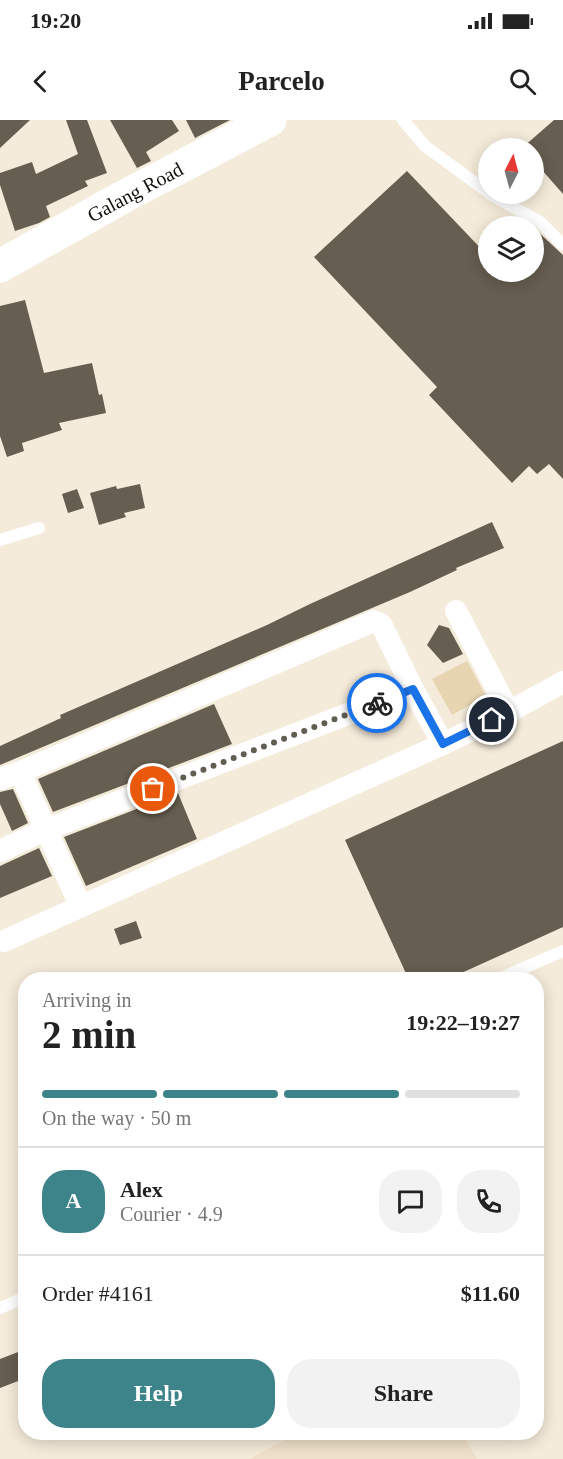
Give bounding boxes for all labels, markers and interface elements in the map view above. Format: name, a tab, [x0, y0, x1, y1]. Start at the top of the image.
text: 19:20	[30, 8, 81, 33]
icon: back	[24, 65, 57, 98]
icon: search	[506, 65, 539, 98]
text: Parcelo	[238, 66, 325, 96]
north arrow	[478, 138, 544, 204]
map controls	[478, 138, 544, 282]
street label: Galang Road	[83, 158, 187, 227]
button: layers	[478, 216, 544, 282]
courier	[347, 673, 407, 733]
icon: bike	[361, 687, 394, 720]
pin	[466, 694, 517, 745]
icon: home	[475, 703, 508, 736]
pin	[127, 763, 178, 814]
icon: bag	[136, 772, 169, 805]
text: Arriving in	[42, 989, 131, 1011]
text: 19:22–19:27	[406, 1010, 520, 1035]
text: 2 min	[42, 1013, 136, 1056]
text: On the way · 50 m	[42, 1107, 191, 1129]
button: chat	[379, 1170, 442, 1233]
button: phone	[457, 1170, 520, 1233]
text: Alex	[120, 1177, 163, 1202]
text: A	[66, 1188, 81, 1213]
text: Courier · 4.9	[120, 1203, 223, 1225]
text: Order #4161	[42, 1281, 154, 1306]
text: $11.60	[461, 1281, 520, 1306]
button: Help	[42, 1359, 275, 1428]
button: Share	[287, 1359, 520, 1428]

